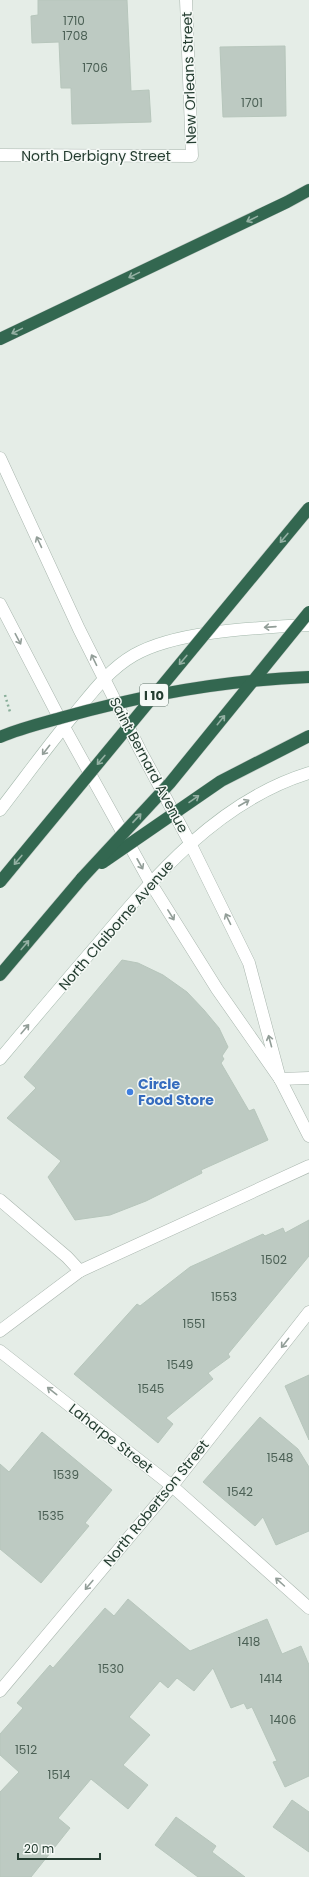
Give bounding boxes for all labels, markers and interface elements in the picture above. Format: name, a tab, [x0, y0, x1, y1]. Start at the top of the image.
street label: New Orleans Street	[177, 11, 201, 145]
house number: 1710	[63, 12, 85, 29]
house number: 1708	[62, 27, 88, 44]
house number: 1706	[82, 59, 108, 76]
house number: 1701	[241, 94, 263, 111]
street label: North Derbigny Street	[21, 146, 171, 166]
one-way arrow	[246, 216, 258, 223]
one-way arrow	[129, 272, 141, 279]
one-way arrow	[11, 328, 23, 335]
one-way arrow	[280, 533, 289, 544]
one-way arrow	[35, 536, 42, 548]
one-way arrow	[264, 623, 277, 631]
one-way arrow	[15, 633, 22, 645]
one-way arrow	[90, 654, 97, 666]
one-way arrow	[179, 655, 188, 665]
road number: I 10	[140, 684, 168, 706]
street label: Saint Bernard Avenue	[105, 694, 193, 837]
one-way arrow	[217, 714, 226, 725]
one-way arrow	[42, 744, 50, 755]
one-way arrow	[96, 755, 105, 766]
one-way arrow	[188, 795, 199, 803]
one-way arrow	[238, 799, 250, 807]
one-way arrow	[132, 814, 141, 824]
one-way arrow	[13, 855, 22, 866]
street label: North Claiborne Avenue	[54, 855, 178, 994]
one-way arrow	[137, 858, 144, 870]
one-way arrow	[167, 909, 175, 921]
one-way arrow	[224, 913, 231, 925]
one-way arrow	[21, 940, 30, 951]
one-way arrow	[21, 1024, 30, 1034]
one-way arrow	[266, 1035, 273, 1048]
place label: Circle Food Store	[138, 1074, 214, 1110]
marker: Circle Food Store	[125, 1087, 135, 1097]
house number: 1502	[261, 1251, 287, 1268]
house number: 1553	[211, 1288, 237, 1305]
house number: 1551	[183, 1315, 205, 1332]
one-way arrow	[281, 1337, 289, 1348]
house number: 1549	[167, 1356, 193, 1373]
house number: 1545	[138, 1380, 164, 1397]
one-way arrow	[46, 1387, 57, 1395]
street label: Laharpe Street	[65, 1399, 157, 1477]
street label: North Robertson Street	[99, 1435, 213, 1571]
house number: 1548	[267, 1449, 293, 1466]
house number: 1539	[53, 1466, 79, 1483]
house number: 1542	[227, 1483, 253, 1500]
house number: 1535	[38, 1507, 64, 1524]
one-way arrow	[275, 1578, 285, 1587]
one-way arrow	[84, 1580, 93, 1591]
house number: 1418	[238, 1633, 260, 1650]
house number: 1530	[98, 1660, 124, 1677]
house number: 1414	[260, 1670, 283, 1687]
house number: 1406	[270, 1711, 296, 1728]
house number: 1512	[15, 1741, 37, 1758]
house number: 1514	[48, 1766, 71, 1783]
scale bar	[18, 1835, 100, 1861]
text: 20 m	[24, 1840, 54, 1857]

